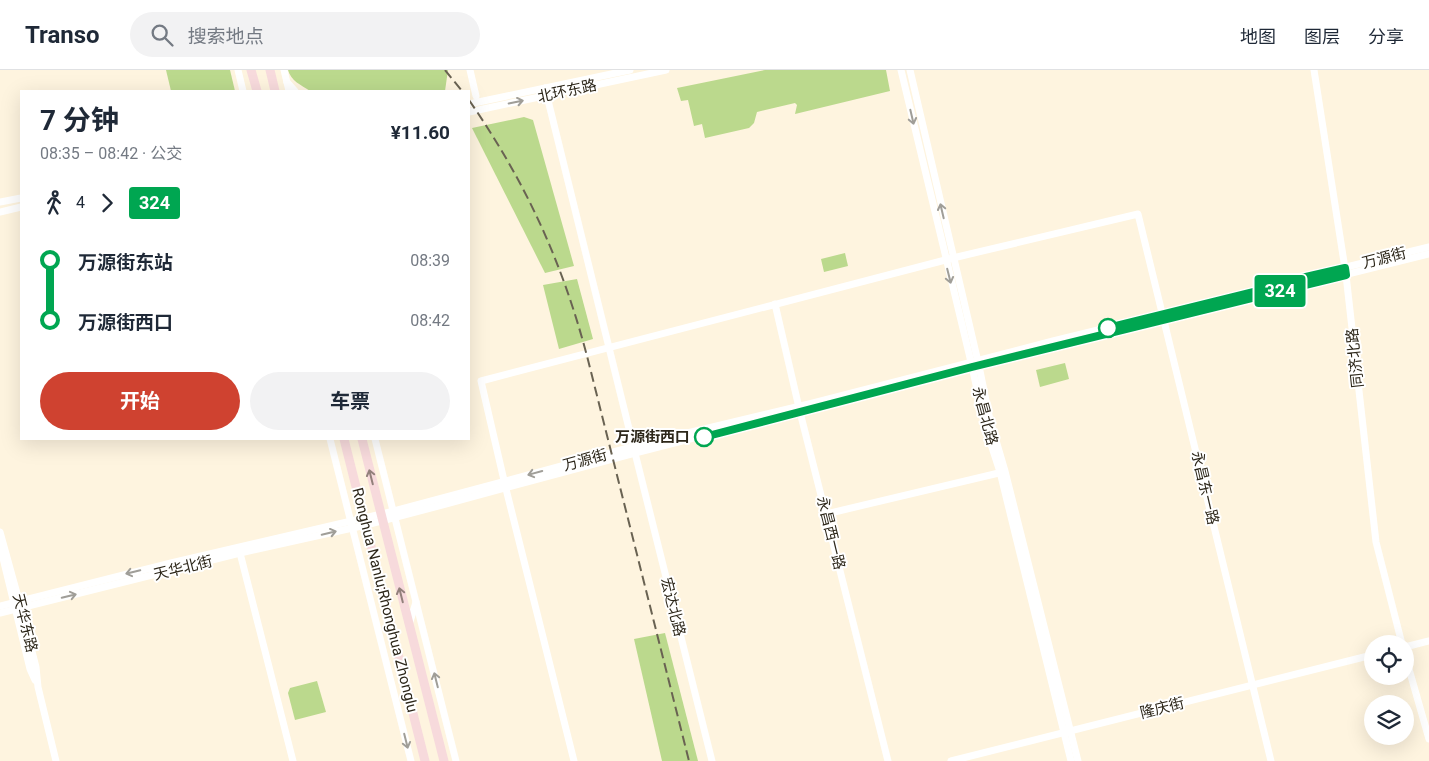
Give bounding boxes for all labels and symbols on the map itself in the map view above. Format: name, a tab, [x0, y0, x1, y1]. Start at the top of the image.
street label: 北环东路	[536, 76, 598, 106]
one-way arrow	[508, 97, 524, 106]
one-way arrow	[908, 109, 917, 125]
one-way arrow	[937, 203, 946, 219]
street label: 万源街	[1360, 244, 1408, 272]
one-way arrow	[945, 267, 955, 283]
line badge: 324	[1251, 275, 1309, 307]
unlabelled marker	[1098, 318, 1118, 338]
street label: 同济北路	[1343, 327, 1367, 389]
street label: 永昌北路	[969, 385, 1001, 447]
marker: 万源街西口	[694, 427, 714, 447]
place label: 万源街西口	[615, 428, 690, 446]
street label: 万源街	[561, 445, 609, 475]
street label: 永昌东一路	[1188, 449, 1222, 527]
one-way arrow	[366, 469, 376, 485]
one-way arrow	[528, 469, 544, 479]
street label: Ronghua Nanlu;Rhonghua Zhonglu	[348, 486, 422, 714]
street label: 永昌西一路	[813, 494, 849, 572]
one-way arrow	[320, 528, 336, 537]
street label: 天华北街	[152, 552, 214, 584]
one-way arrow	[126, 568, 142, 577]
street label: 宏达北路	[657, 576, 689, 638]
one-way arrow	[396, 588, 406, 604]
one-way arrow	[60, 591, 76, 600]
street label: 天华东路	[9, 592, 41, 654]
one-way arrow	[431, 672, 440, 688]
street label: 隆庆街	[1138, 694, 1186, 722]
one-way arrow	[402, 732, 411, 748]

